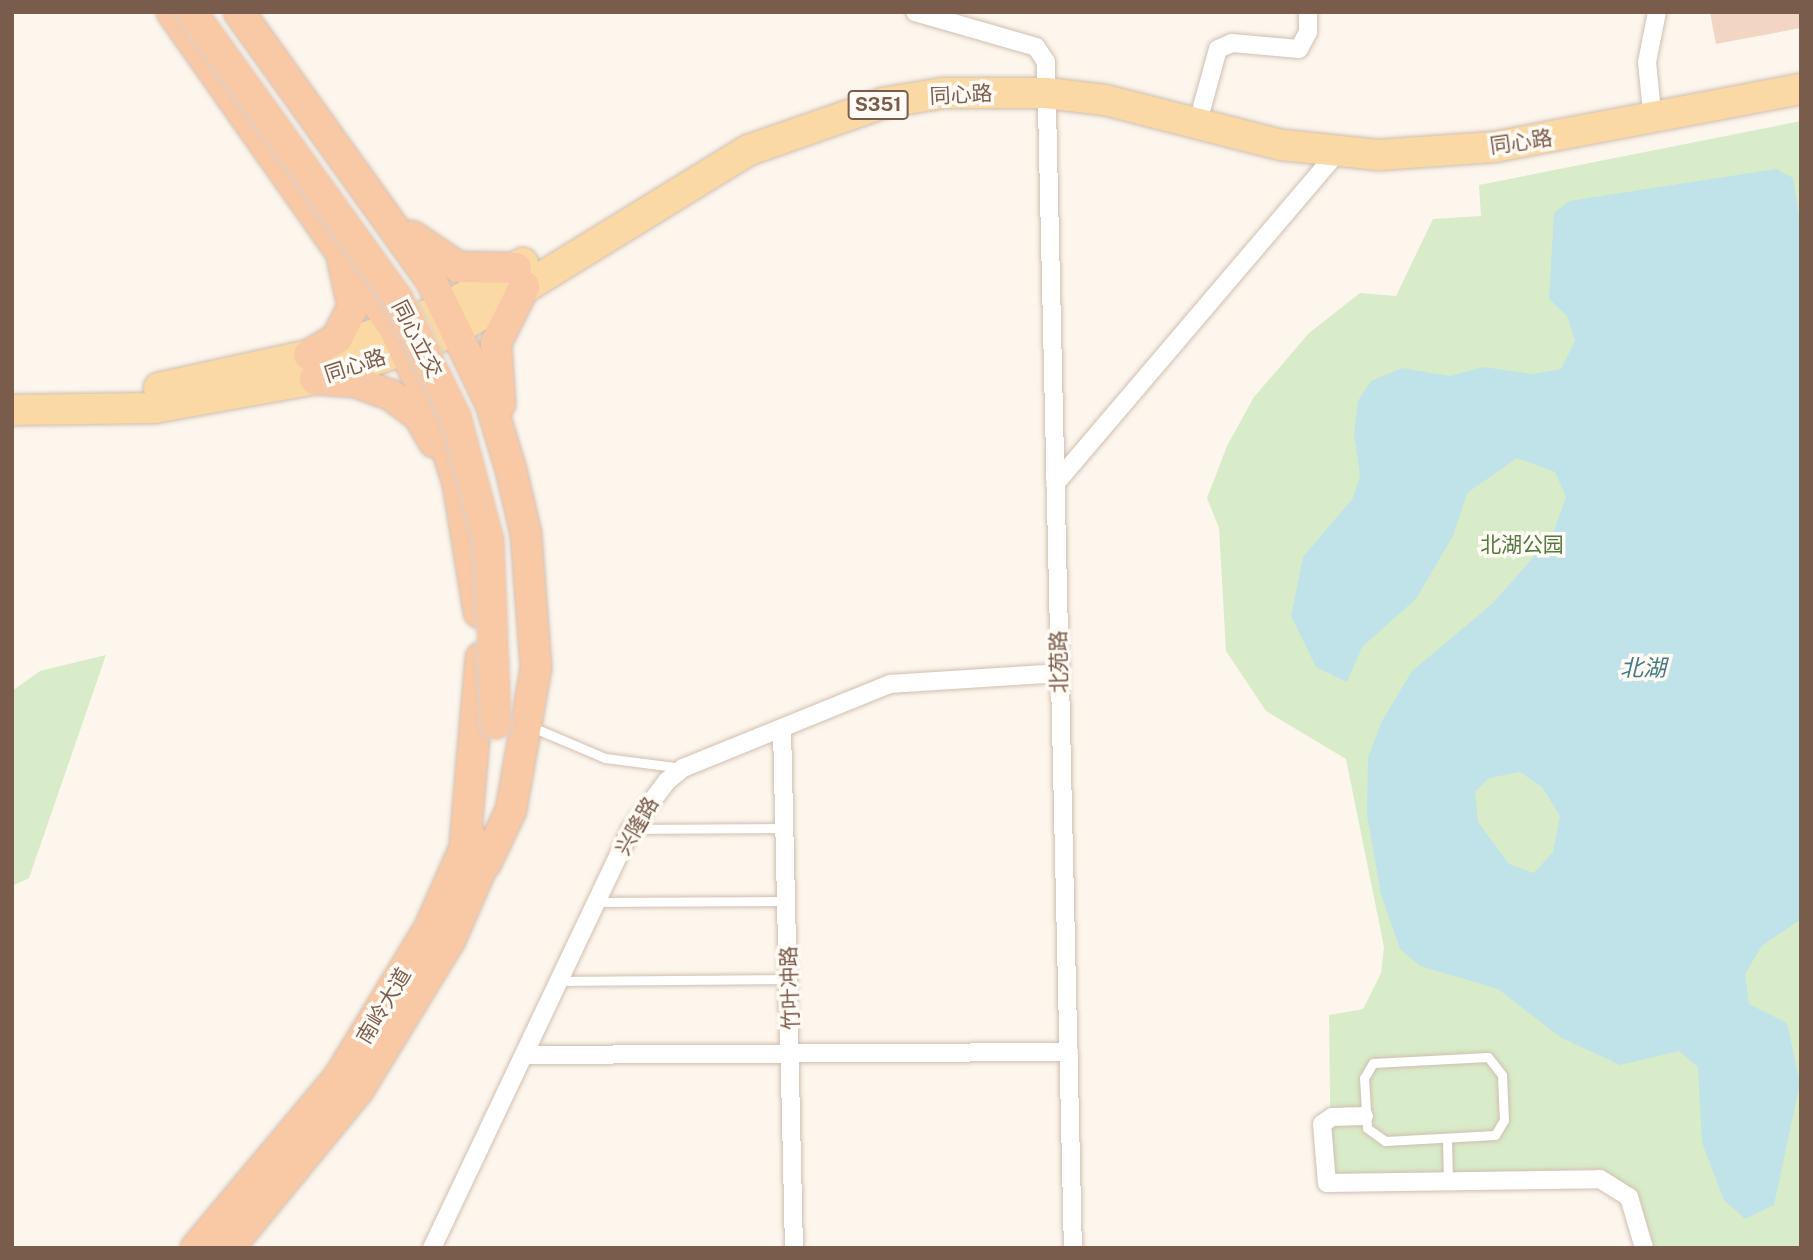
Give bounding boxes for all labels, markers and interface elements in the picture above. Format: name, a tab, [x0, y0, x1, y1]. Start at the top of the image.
street label: 同心路	[929, 81, 993, 109]
road number: S351	[846, 90, 910, 120]
street label: 同心路	[1488, 125, 1554, 159]
street label: 同心立交	[387, 296, 447, 382]
street label: 同心路	[321, 344, 389, 388]
park label: 北湖公园	[1480, 532, 1564, 558]
street label: 北苑路	[1046, 630, 1072, 694]
water label: 北湖	[1620, 654, 1666, 682]
street label: 兴隆路	[610, 792, 664, 860]
street label: 竹叶冲路	[776, 946, 804, 1030]
street label: 南岭大道	[352, 964, 416, 1048]

